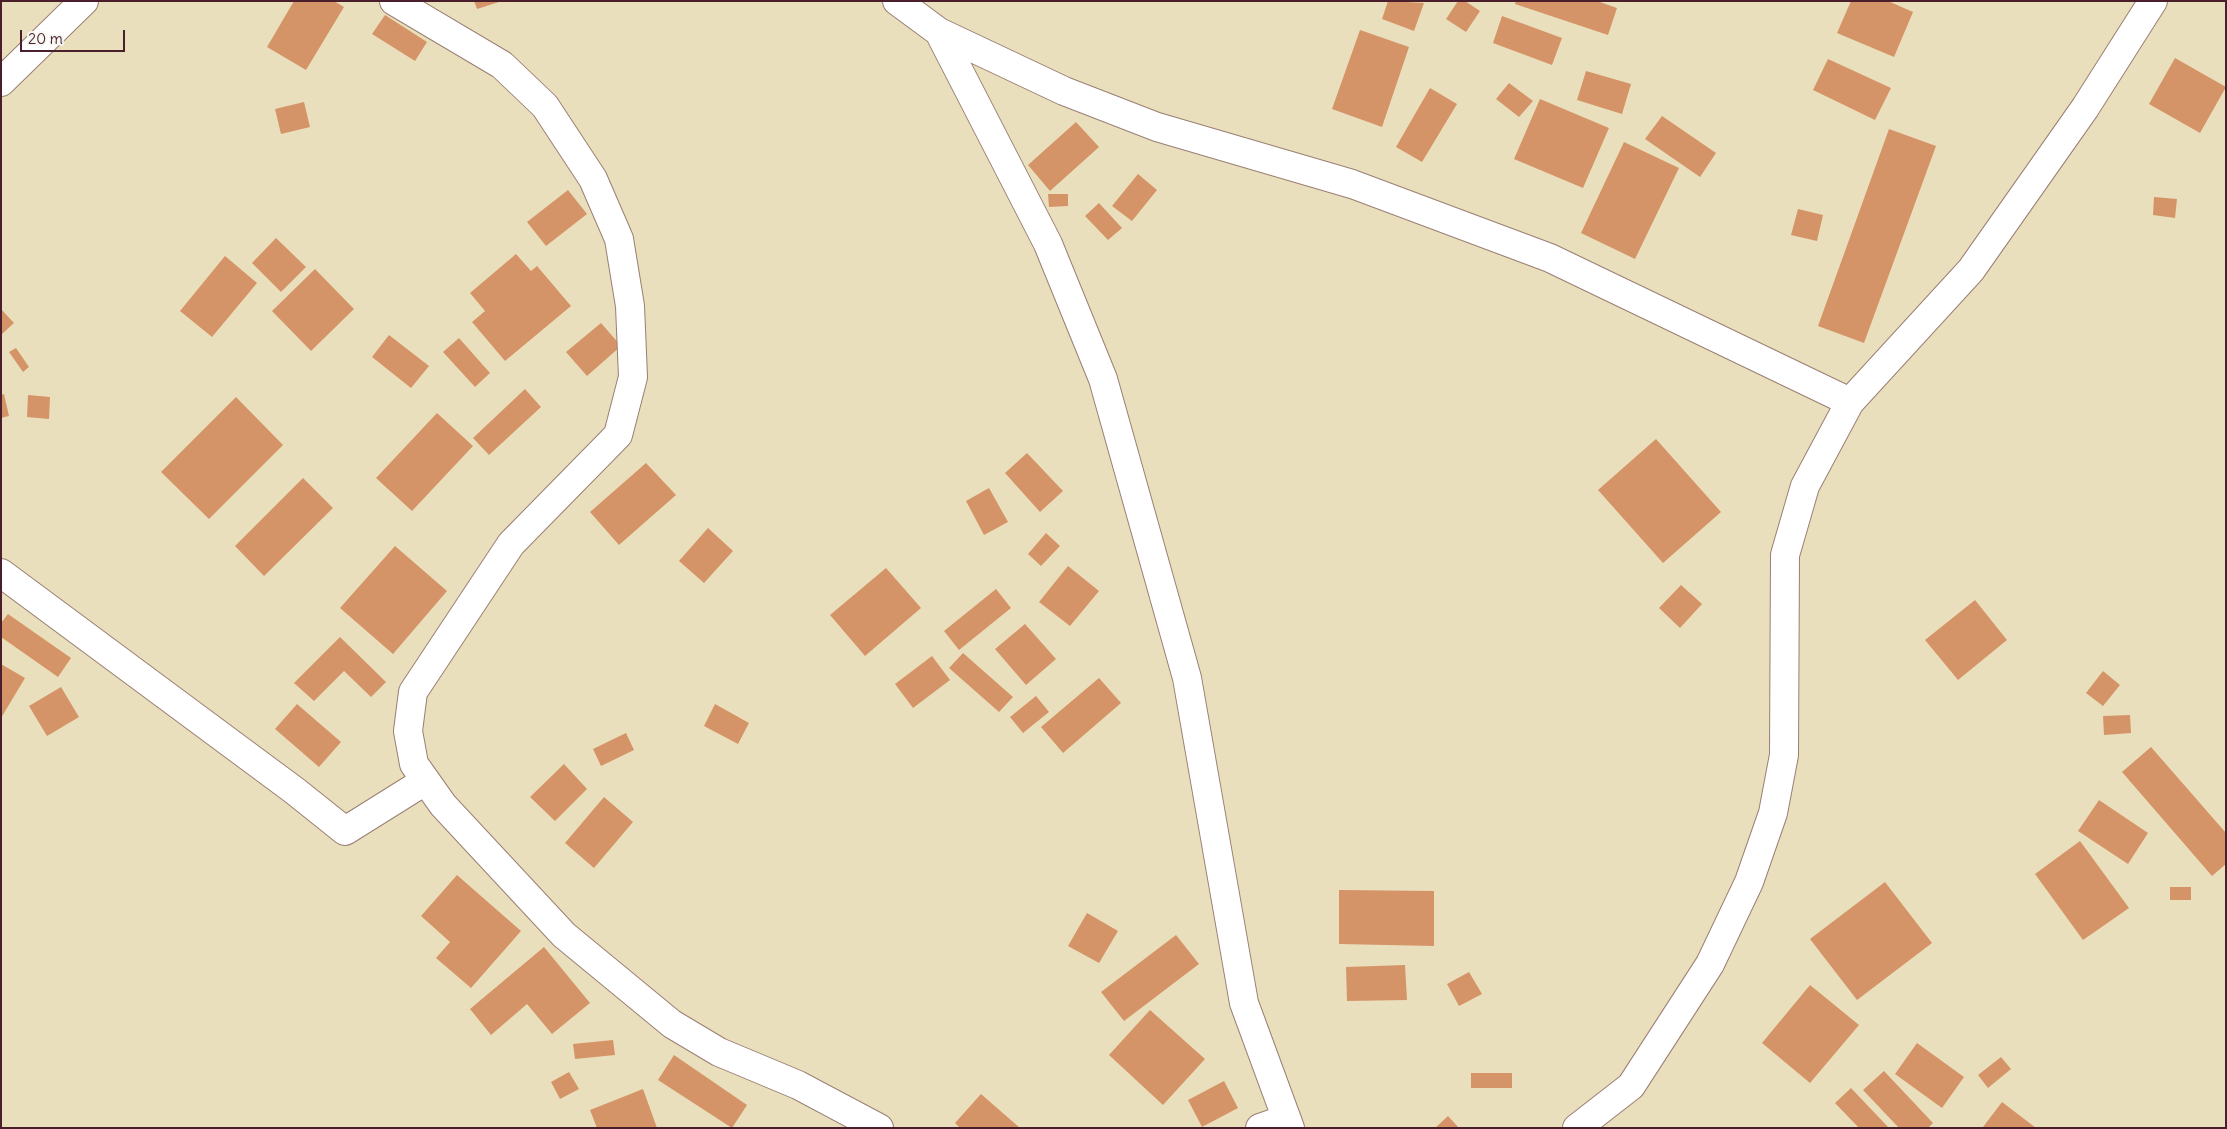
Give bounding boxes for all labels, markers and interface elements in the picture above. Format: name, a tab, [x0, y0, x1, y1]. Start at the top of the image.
scale bar	[22, 20, 128, 52]
text: 20 m	[28, 29, 63, 48]

